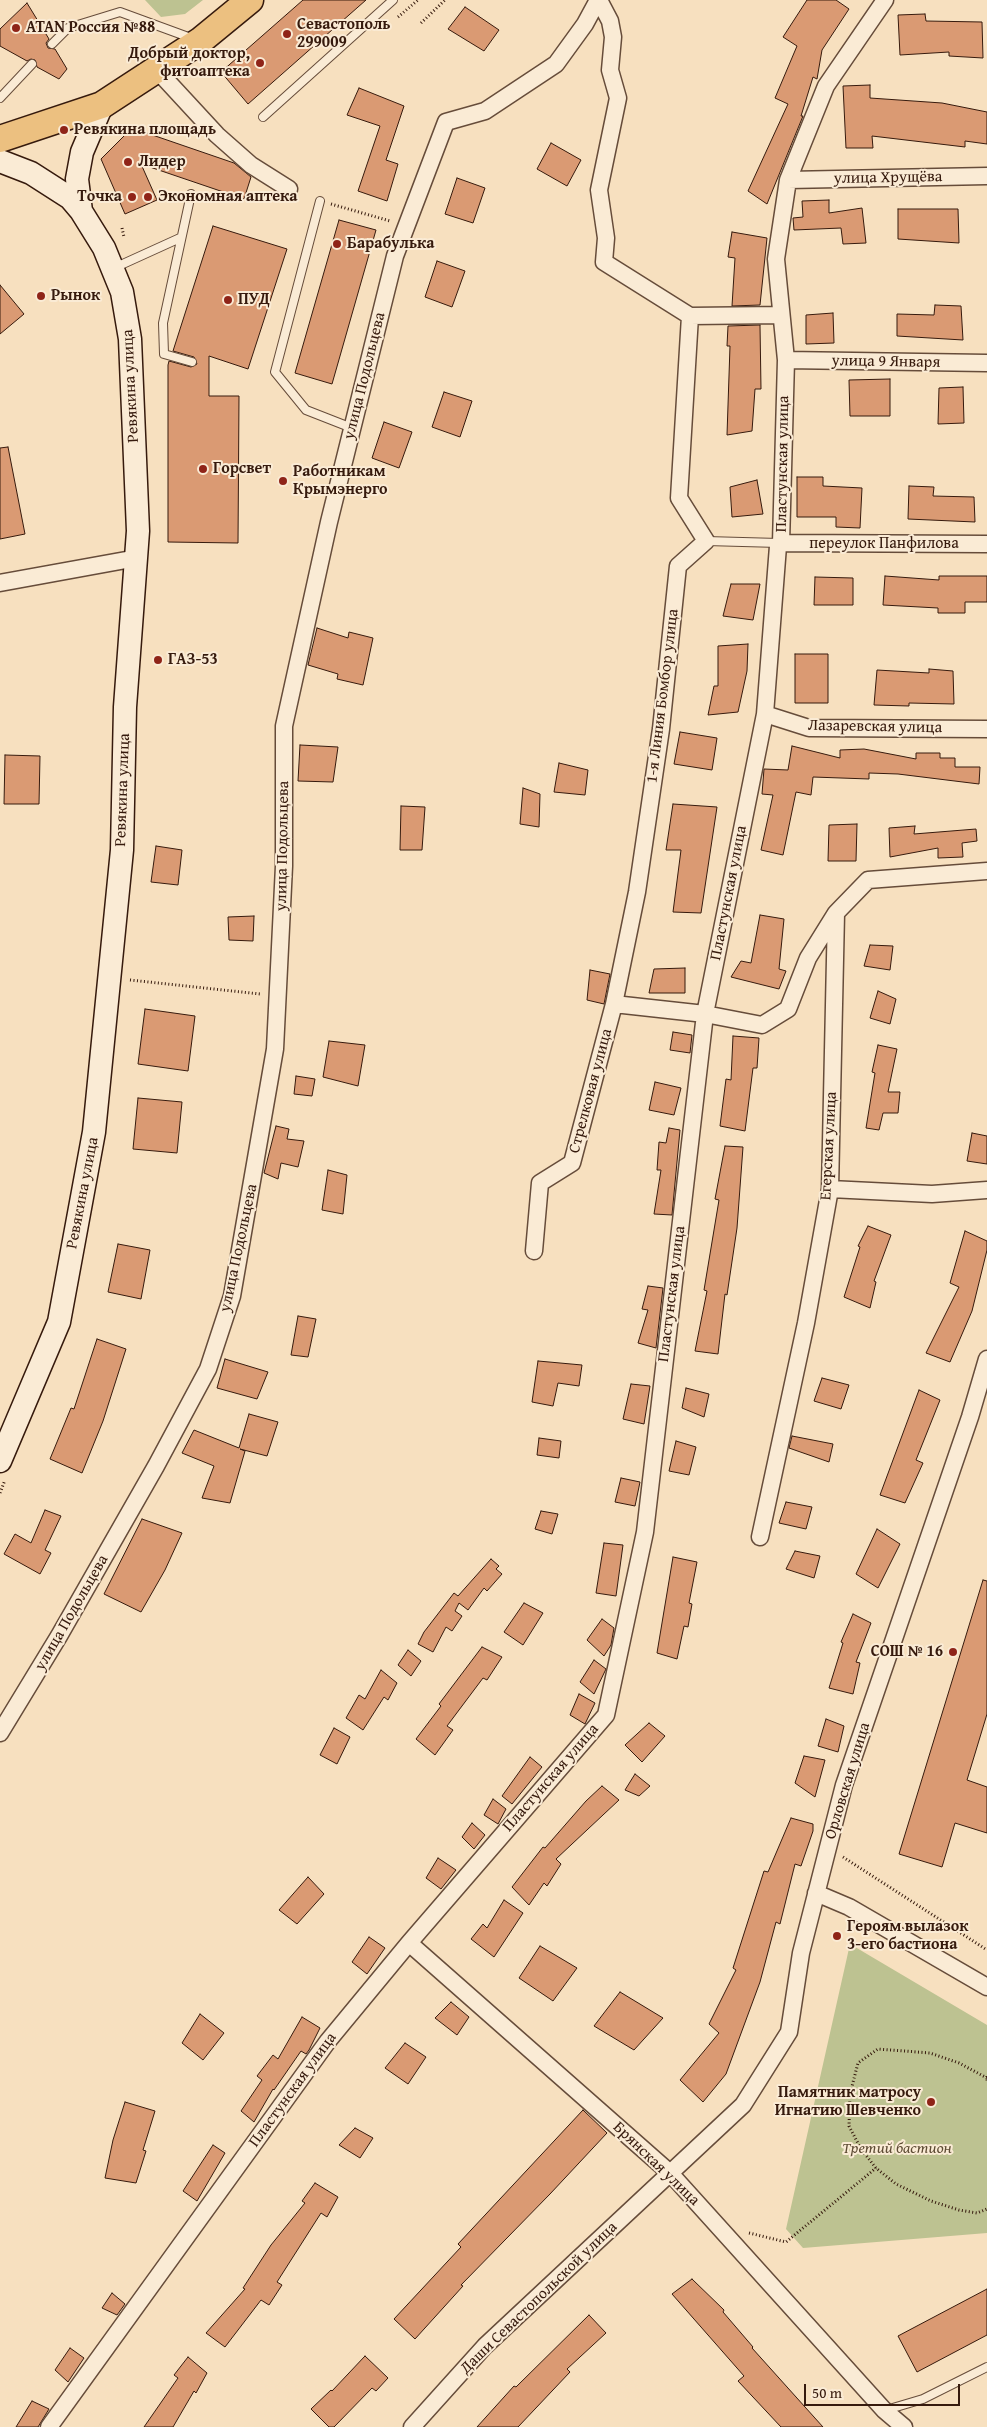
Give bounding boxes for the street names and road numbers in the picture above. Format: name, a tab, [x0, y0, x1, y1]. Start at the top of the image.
street label: улица Хрущёва	[833, 167, 943, 189]
street label: улица Подольцева	[340, 310, 390, 442]
street label: Ревякина улица	[118, 329, 144, 443]
street label: улица 9 Января	[831, 351, 941, 373]
street label: Пластунская улица	[772, 395, 794, 533]
street label: переулок Панфилова	[809, 534, 959, 554]
street label: 1-я Линия Бомбор улица	[643, 608, 683, 784]
street label: Лазаревская улица	[808, 716, 942, 738]
street label: Ревякина улица	[111, 733, 135, 847]
street label: улица Подольцева	[272, 781, 294, 911]
street label: Пластунская улица	[707, 824, 751, 962]
street label: Стрелковая улица	[565, 1027, 617, 1155]
street label: Егерская улица	[817, 1091, 841, 1201]
street label: Ревякина улица	[63, 1135, 103, 1251]
street label: улица Подольцева	[216, 1182, 262, 1314]
street label: Пластунская улица	[654, 1225, 690, 1363]
street label: улица Подольцева	[31, 1552, 113, 1674]
street label: Пластунская улица	[499, 1720, 603, 1836]
street label: Орловская улица	[821, 1720, 875, 1842]
street label: Пластунская улица	[245, 2029, 341, 2151]
street label: Брянская улица	[609, 2118, 703, 2210]
street label: Даши Севастопольской улица	[456, 2218, 622, 2378]

